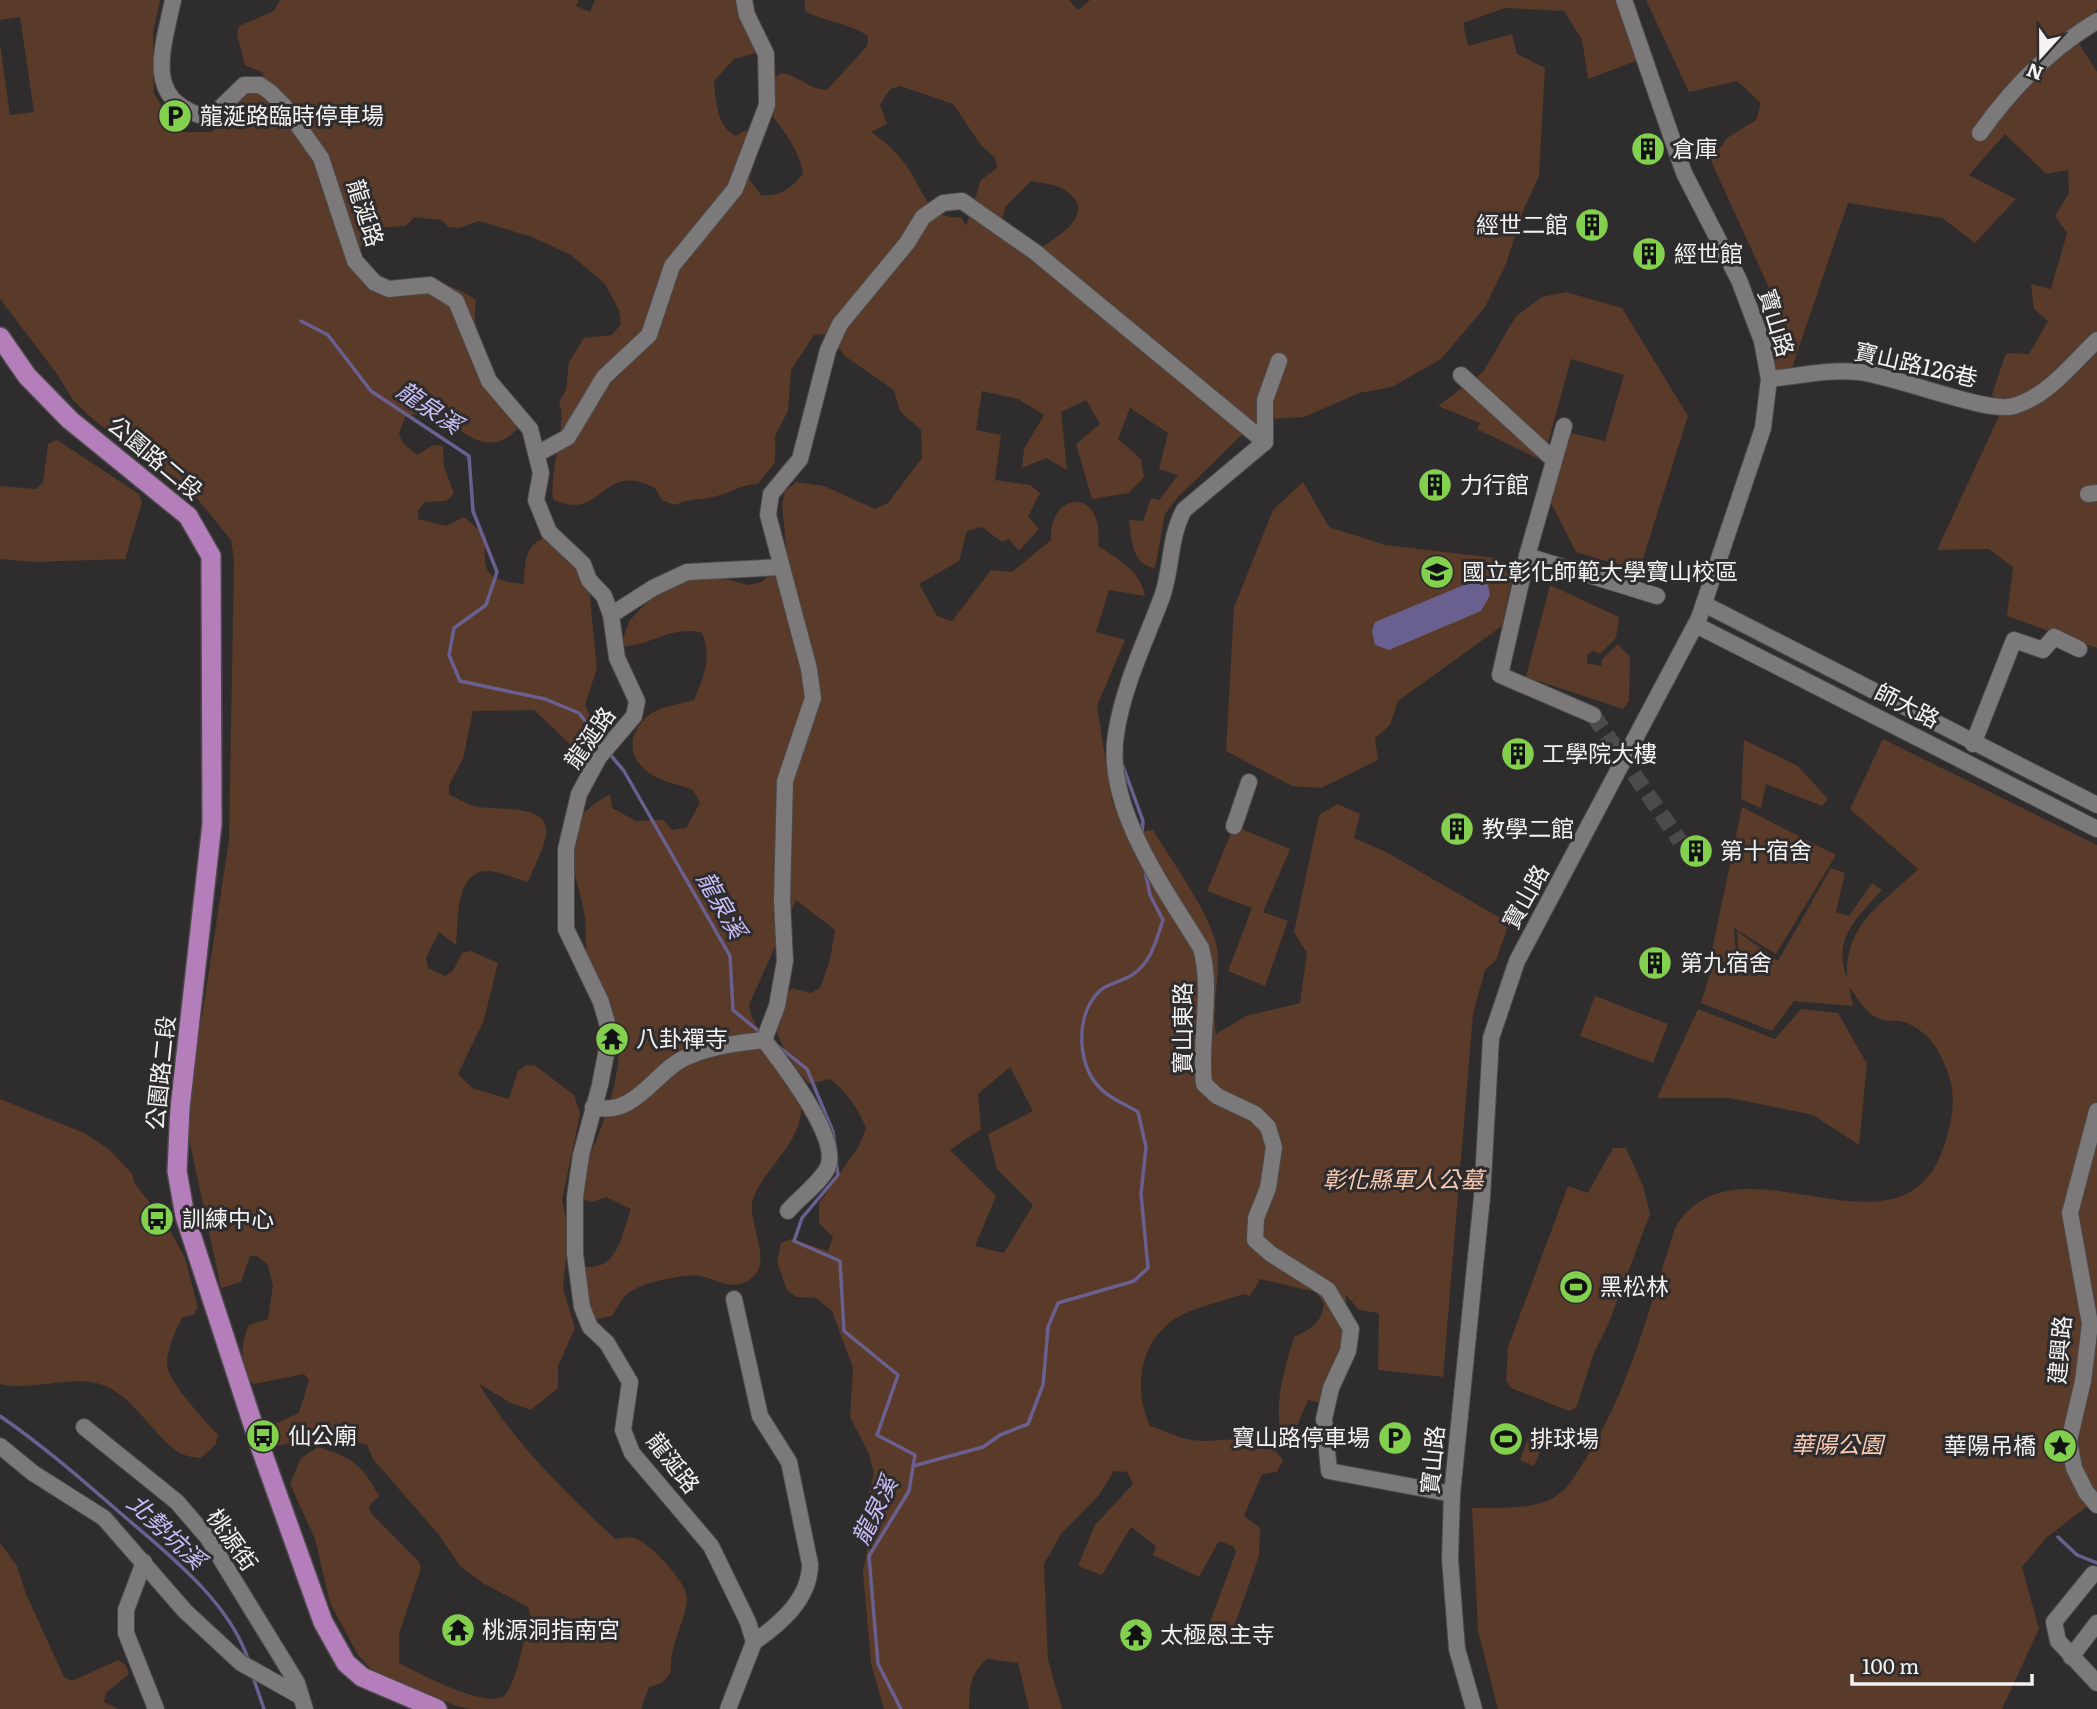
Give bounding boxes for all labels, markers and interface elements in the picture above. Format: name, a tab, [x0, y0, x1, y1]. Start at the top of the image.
north arrow	[2006, 21, 2076, 91]
text: N	[2022, 57, 2047, 89]
parking icon: 龍涎路臨時停車場	[156, 97, 194, 135]
place label: 龍涎路臨時停車場	[200, 97, 384, 131]
building icon: 倉庫	[1629, 130, 1667, 168]
place label: 倉庫	[1672, 130, 1718, 164]
street label: 龍涎路	[340, 174, 394, 250]
place label: 經世二館	[1476, 206, 1568, 240]
building icon: 經世二館	[1573, 206, 1611, 244]
building icon: 經世館	[1630, 235, 1668, 273]
place label: 經世館	[1674, 235, 1743, 269]
street label: 寶山路	[1752, 284, 1804, 360]
street label: 寶山路126巷	[1852, 332, 1981, 394]
water label: 龍泉溪	[391, 371, 473, 442]
street label: 公園路二段	[101, 406, 211, 506]
building icon: 力行館	[1416, 466, 1454, 504]
place label: 力行館	[1460, 466, 1529, 500]
school or university icon: 國立彰化師範大學寶山校區	[1418, 553, 1456, 591]
place label: 國立彰化師範大學寶山校區	[1462, 553, 1738, 587]
street label: 師大路	[1869, 673, 1946, 735]
street label: 龍涎路	[555, 699, 622, 775]
building icon: 工學院大樓	[1499, 735, 1537, 773]
place label: 工學院大樓	[1542, 735, 1657, 769]
building icon: 教學二館	[1438, 810, 1476, 848]
place label: 教學二館	[1482, 810, 1574, 844]
building icon: 第十宿舍	[1677, 832, 1715, 870]
place label: 第十宿舍	[1720, 832, 1812, 866]
street label: 寶山路	[1493, 858, 1556, 934]
water label: 龍泉溪	[690, 864, 758, 946]
building icon: 第九宿舍	[1636, 944, 1674, 982]
place label: 第九宿舍	[1680, 944, 1772, 978]
street label: 寶山東路	[1164, 982, 1198, 1074]
street label: 公園路二段	[136, 1014, 182, 1132]
temple icon: 八卦禪寺	[593, 1020, 631, 1058]
place label: 八卦禪寺	[636, 1020, 728, 1054]
park label: 彰化縣軍人公墓	[1323, 1161, 1488, 1195]
bus stop icon: 訓練中心	[138, 1200, 176, 1238]
place label: 訓練中心	[182, 1200, 274, 1234]
sports icon: 黑松林	[1557, 1268, 1595, 1306]
place label: 黑松林	[1600, 1268, 1669, 1302]
street label: 建興路	[2038, 1314, 2078, 1386]
bus stop icon: 仙公廟	[244, 1417, 282, 1455]
place label: 仙公廟	[288, 1417, 357, 1451]
place label: 寶山路停車場	[1232, 1419, 1370, 1453]
parking icon: 寶山路停車場	[1376, 1419, 1414, 1457]
sports icon: 排球場	[1487, 1420, 1525, 1458]
place label: 排球場	[1530, 1420, 1599, 1454]
street label: 龍涎路	[640, 1424, 709, 1499]
street label: 寶山路	[1411, 1424, 1451, 1496]
park label: 華陽公園	[1791, 1426, 1886, 1460]
place label: 華陽吊橋	[1944, 1427, 2036, 1461]
place icon: 華陽吊橋	[2041, 1427, 2079, 1465]
water label: 龍泉溪	[841, 1467, 906, 1550]
water label: 北勢坑溪	[121, 1485, 217, 1578]
street label: 桃源街	[200, 1501, 267, 1577]
temple icon: 桃源洞指南宮	[439, 1611, 477, 1649]
place label: 桃源洞指南宮	[482, 1611, 620, 1645]
temple icon: 太極恩主寺	[1117, 1616, 1155, 1654]
place label: 太極恩主寺	[1160, 1616, 1275, 1650]
scale bar	[1852, 1642, 2032, 1686]
text: 100 m	[1862, 1649, 1919, 1680]

